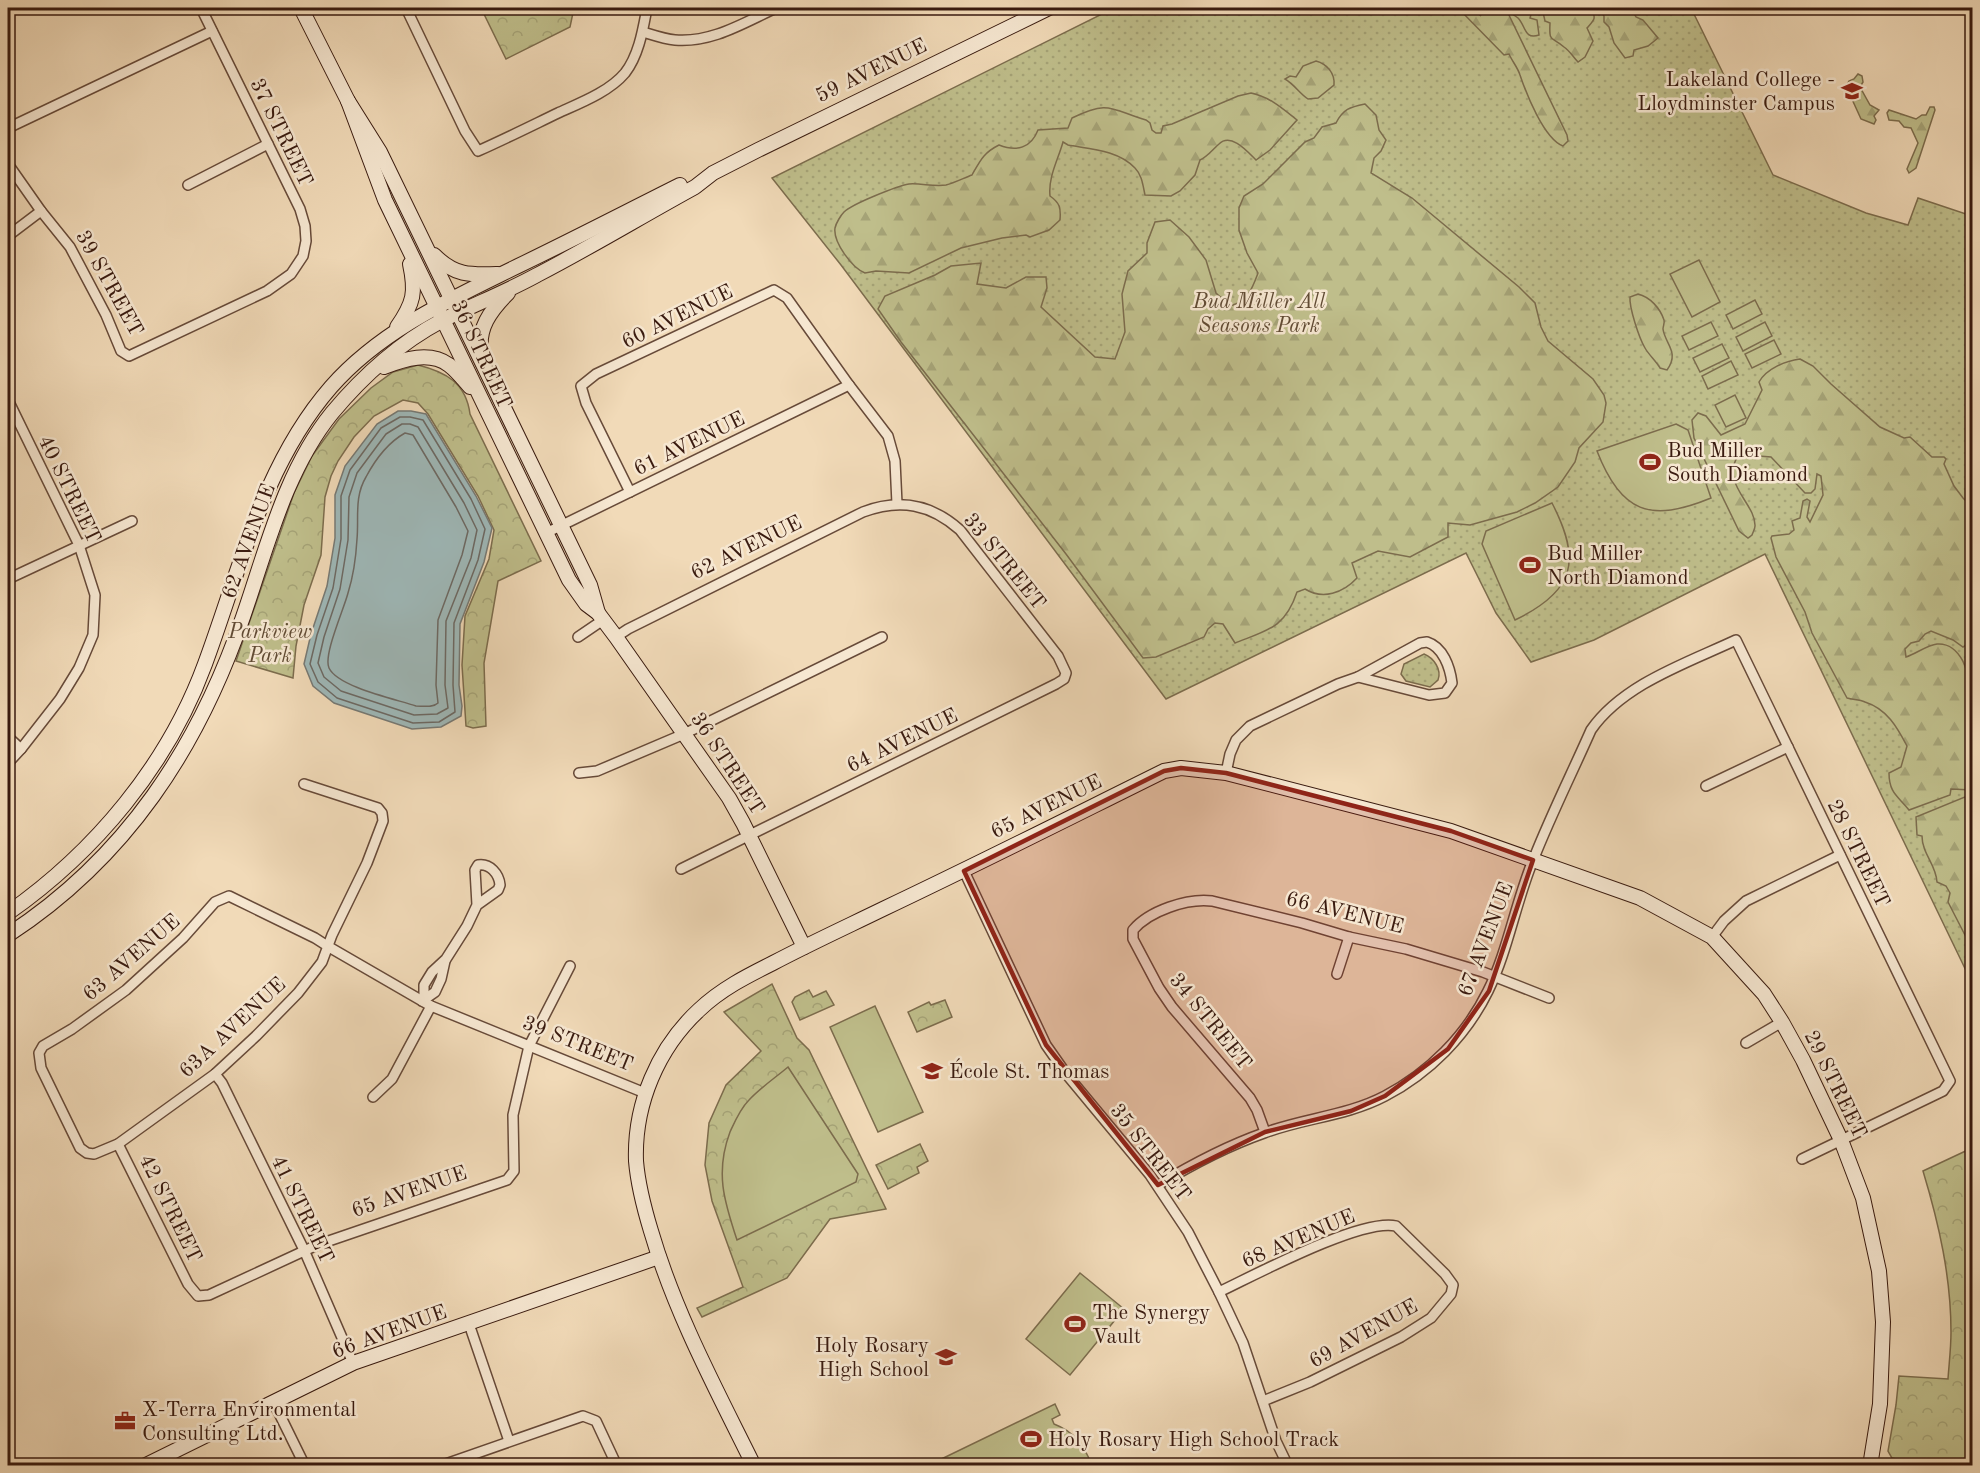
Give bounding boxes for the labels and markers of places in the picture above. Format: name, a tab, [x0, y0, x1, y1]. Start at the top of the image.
place label: Lakeland College - Lloydminster Campus	[1637, 70, 1835, 115]
school or university icon: Lakeland College - Lloydminster Campus	[1840, 79, 1864, 103]
place label: Bud Miller South Diamond	[1667, 441, 1808, 486]
sports icon: Bud Miller South Diamond	[1638, 450, 1662, 474]
place label: Bud Miller North Diamond	[1547, 544, 1689, 589]
sports icon: Bud Miller North Diamond	[1518, 553, 1542, 577]
place label: École St. Thomas	[949, 1058, 1109, 1083]
school or university icon: École St. Thomas	[920, 1059, 944, 1083]
place label: The Synergy Vault	[1092, 1303, 1210, 1348]
sports icon: The Synergy Vault	[1063, 1312, 1087, 1336]
place label: Holy Rosary High School	[815, 1336, 929, 1381]
school or university icon: Holy Rosary High School	[934, 1345, 958, 1369]
place label: X-Terra Environmental Consulting Ltd.	[142, 1400, 357, 1445]
office icon: X-Terra Environmental Consulting Ltd.	[113, 1409, 137, 1433]
sports icon: Holy Rosary High School Track	[1019, 1427, 1043, 1451]
place label: Holy Rosary High School Track	[1048, 1430, 1339, 1451]

